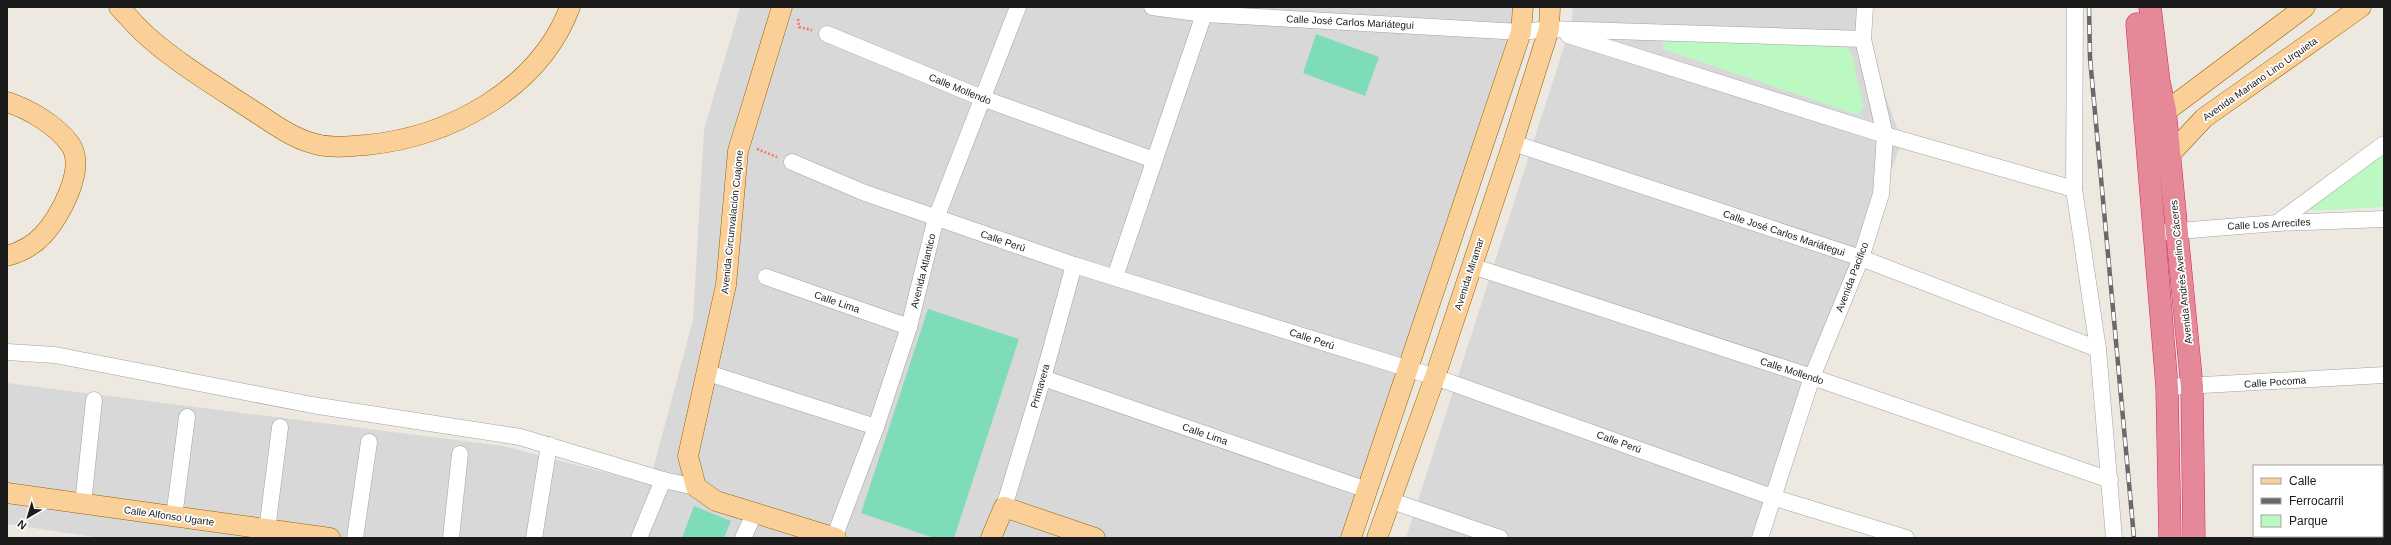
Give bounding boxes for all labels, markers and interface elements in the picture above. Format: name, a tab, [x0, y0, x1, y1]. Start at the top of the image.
street label: Calle José Carlos Mariátegui	[1286, 13, 1414, 31]
street label: Avenida Mariano Lino Urquieta	[2201, 35, 2320, 123]
street label: Calle Mollendo	[927, 72, 993, 107]
street label: Avenida Circunvalación Cuajone	[719, 149, 745, 294]
street label: Avenida Andrés Avelino Cáceres	[2168, 199, 2194, 345]
street label: Calle José Carlos Mariátegui	[1722, 208, 1846, 258]
street label: Calle Los Arrecifes	[2227, 216, 2311, 232]
street label: Calle Perú	[979, 228, 1027, 254]
street label: Avenida Atlantico	[908, 232, 938, 309]
street label: Avenida Miramar	[1452, 236, 1486, 312]
street label: Avenida Pacifico	[1834, 240, 1871, 313]
street label: Calle Lima	[813, 289, 862, 315]
street label: Calle Perú	[1288, 327, 1336, 351]
street label: Calle Mollendo	[1759, 356, 1826, 387]
street label: Primavera	[1028, 362, 1052, 409]
street label: Calle Pocoma	[2244, 374, 2307, 390]
street label: Calle Lima	[1181, 421, 1230, 447]
street label: Calle Perú	[1595, 429, 1643, 455]
legend	[2253, 465, 2383, 537]
text: Calle	[2289, 474, 2317, 488]
text: Ferrocarril	[2289, 494, 2344, 508]
north arrow	[8, 497, 48, 537]
street label: Calle Alfonso Ugarte	[123, 504, 215, 528]
text: Parque	[2289, 514, 2328, 528]
text: N	[15, 518, 29, 532]

